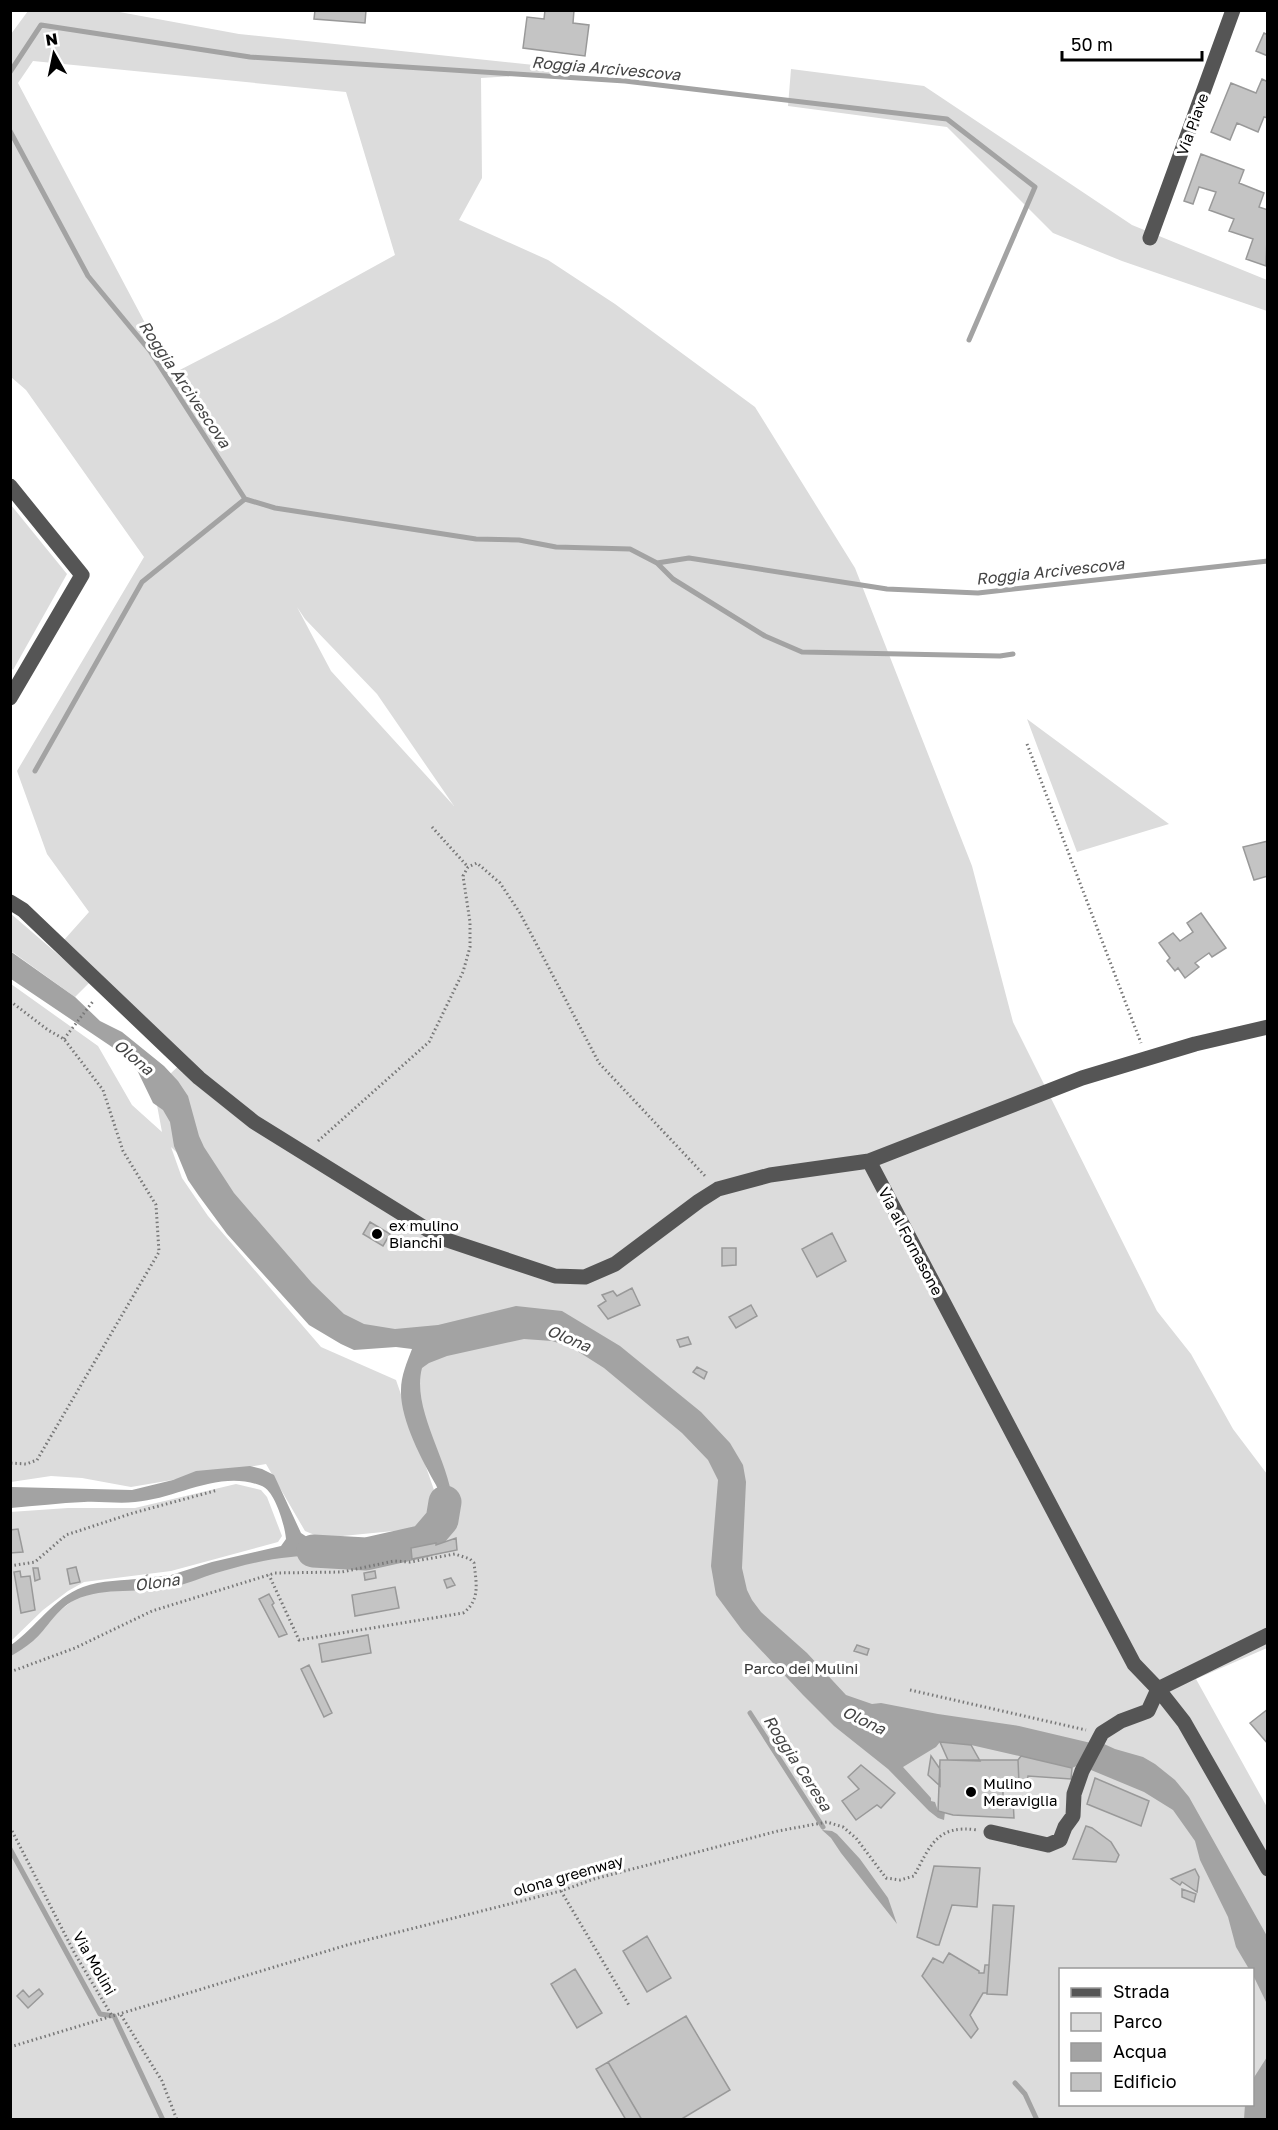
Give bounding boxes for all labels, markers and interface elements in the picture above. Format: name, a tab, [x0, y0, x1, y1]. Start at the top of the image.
north arrow	[24, 24, 84, 84]
scale bar	[1062, 24, 1202, 62]
text: N	[44, 28, 59, 50]
text: 50 m	[1071, 33, 1113, 55]
water label: Roggia Arcivescova	[531, 52, 682, 85]
street label: Via Piave	[1172, 90, 1212, 158]
water label: Roggia Arcivescova	[135, 317, 236, 452]
water label: Roggia Arcivescova	[975, 553, 1126, 589]
water label: Olona	[110, 1035, 159, 1080]
street label: Via al Fornasone	[875, 1184, 947, 1298]
place label: ex mulino Bianchi	[389, 1216, 459, 1251]
marker: ex mulino Bianchi	[370, 1227, 384, 1241]
water label: Olona	[544, 1320, 595, 1356]
water label: Olona	[133, 1569, 182, 1595]
park label: Parco dei Mulini	[744, 1659, 858, 1677]
water label: Olona	[839, 1701, 890, 1739]
water label: Roggia Ceresa	[760, 1711, 837, 1816]
place label: Mulino Meraviglia	[983, 1774, 1057, 1809]
marker: Mulino Meraviglia	[964, 1785, 978, 1799]
street label: olona greenway	[511, 1850, 626, 1899]
street label: Via Molini	[70, 1928, 120, 1998]
legend	[1059, 1968, 1254, 2106]
text: Strada	[1113, 1980, 1170, 2002]
text: Parco	[1113, 2010, 1162, 2032]
text: Acqua	[1113, 2040, 1167, 2062]
text: Edificio	[1113, 2070, 1177, 2092]

